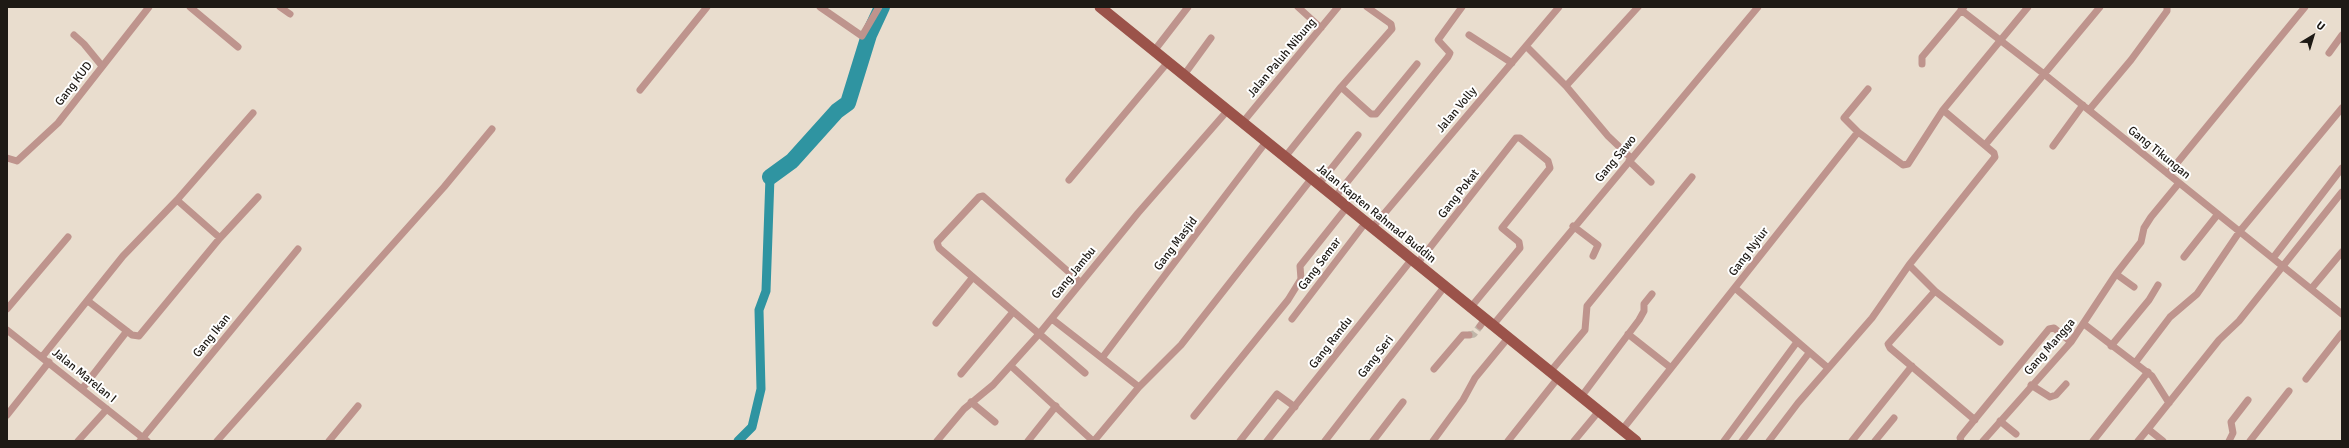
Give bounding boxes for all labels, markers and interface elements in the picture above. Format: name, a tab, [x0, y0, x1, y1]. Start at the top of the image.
street label: Jalan Paluh Nibung	[1245, 15, 1319, 101]
north arrow	[2293, 16, 2333, 56]
text: U	[2314, 19, 2328, 34]
street label: Gang KUD	[52, 59, 96, 109]
street label: Jalan Volly	[1434, 84, 1480, 136]
street label: Gang Tikungan	[2125, 123, 2193, 183]
street label: Gang Sawo	[1592, 133, 1640, 185]
street label: Jalan Kapten Rahmad Buddin	[1313, 161, 1439, 267]
street label: Gang Pokat	[1435, 167, 1483, 221]
street label: Gang Masjid	[1151, 214, 1201, 274]
street label: Gang Nyiur	[1726, 225, 1772, 279]
street label: Gang Semar	[1296, 235, 1344, 293]
street label: Gang Jambu	[1049, 244, 1099, 302]
street label: Gang Ikan	[190, 311, 234, 361]
street label: Gang Randu	[1306, 314, 1356, 372]
street label: Gang Mangga	[2021, 316, 2079, 378]
street label: Gang Seri	[1355, 333, 1397, 381]
street label: Jalan Marelan I	[49, 346, 119, 406]

